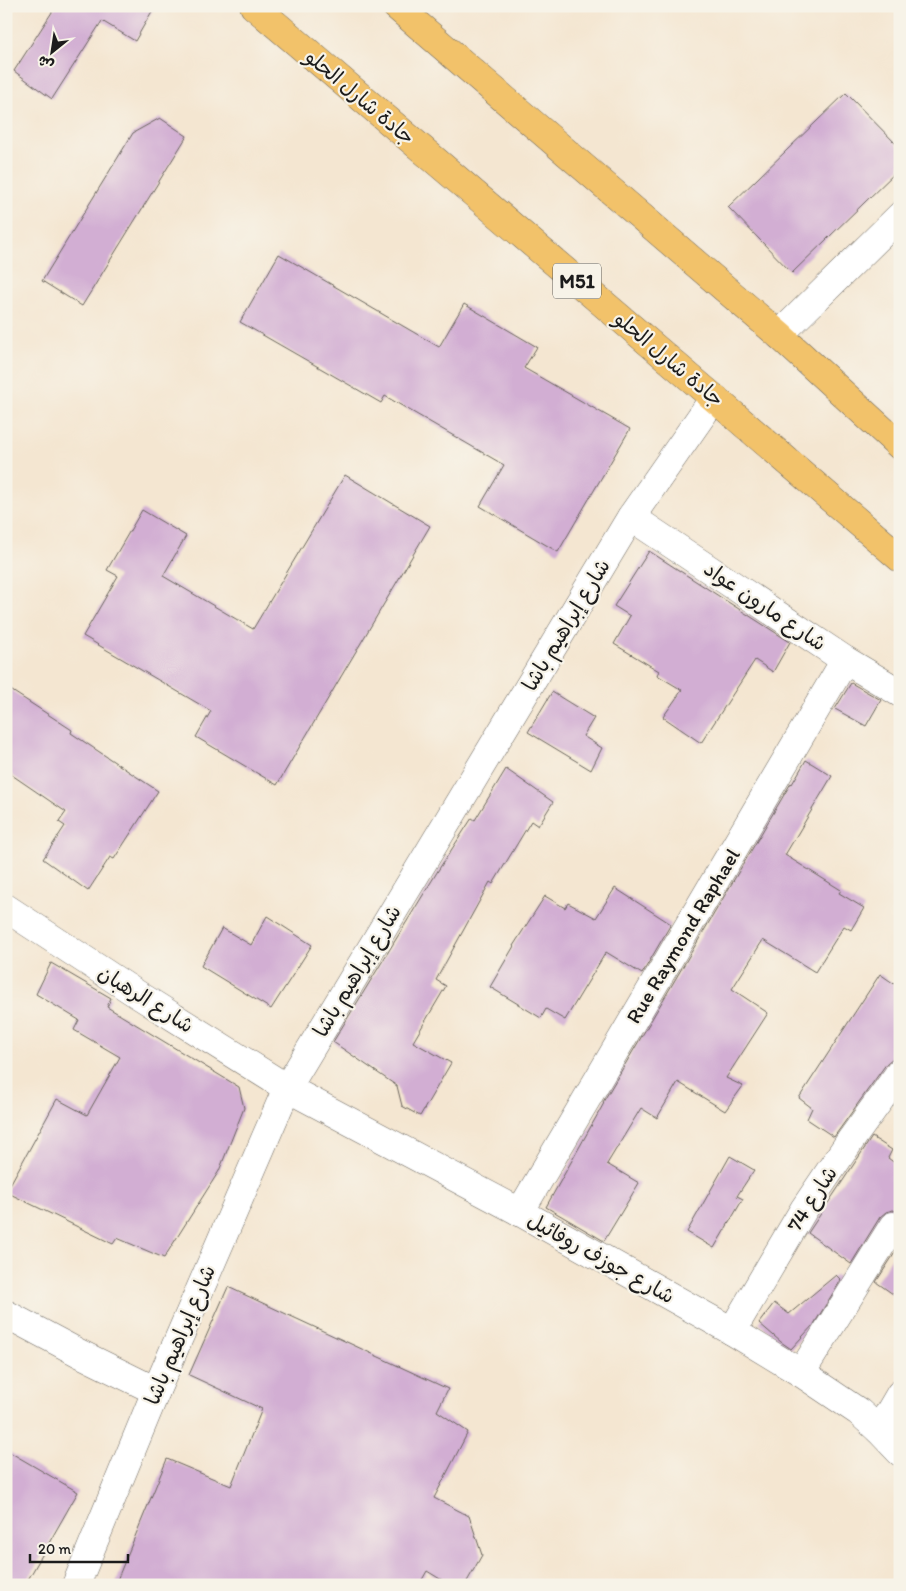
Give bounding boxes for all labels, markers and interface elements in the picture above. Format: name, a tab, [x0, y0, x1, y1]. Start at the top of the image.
north arrow	[28, 28, 78, 78]
street label: جادة شارل الحلو	[299, 43, 420, 151]
text: ش	[35, 52, 57, 74]
road number: M51	[553, 264, 601, 298]
street label: جادة شارل الحلو	[608, 305, 729, 413]
street label: شارع إبراهيم باشا	[516, 554, 618, 697]
street label: شارع مارون عواد	[698, 555, 831, 658]
street label: Rue Raymond Raphael	[620, 844, 745, 1028]
street label: شارع إبراهيم باشا	[307, 900, 409, 1043]
street label: شارع الرهبان	[92, 959, 199, 1040]
street label: شارع 74	[781, 1161, 845, 1238]
street label: شارع جوزف روفائيل	[522, 1207, 679, 1311]
street label: شارع إبراهيم باشا	[139, 1261, 224, 1410]
scale bar	[30, 1531, 128, 1563]
text: 20 m	[38, 1540, 72, 1558]

